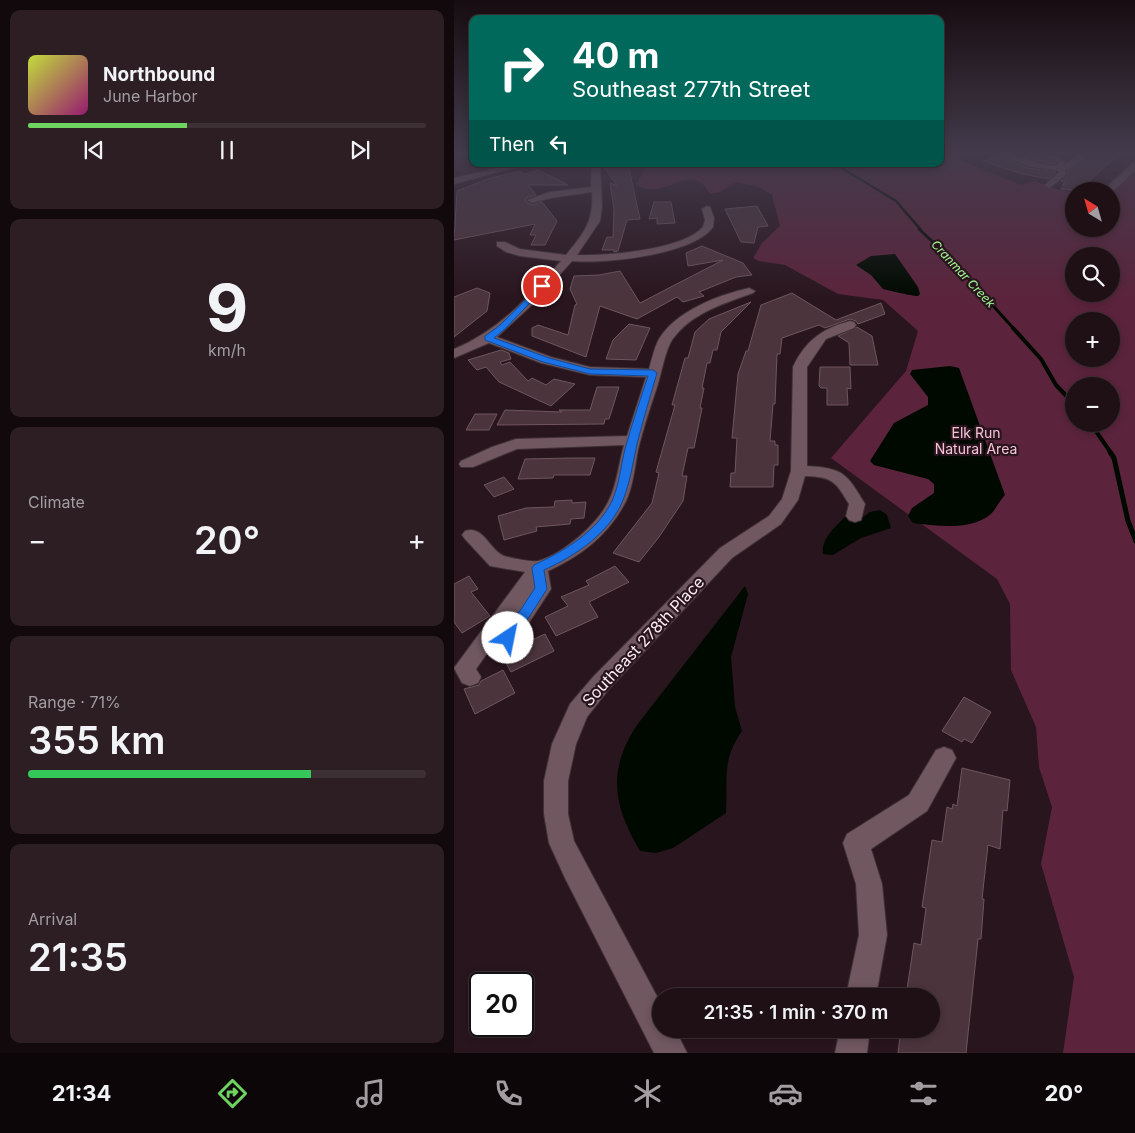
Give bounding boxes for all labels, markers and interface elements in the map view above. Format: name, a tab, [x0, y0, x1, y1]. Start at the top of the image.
text: 40 m	[572, 34, 660, 76]
icon: right	[489, 35, 554, 100]
text: Northbound	[103, 63, 215, 86]
text: Southeast 277th Street	[572, 76, 810, 102]
text: June Harbor	[103, 86, 197, 106]
icon: left	[545, 130, 573, 158]
text: Then	[489, 133, 535, 156]
icon: previous	[80, 136, 108, 164]
icon: pause	[213, 136, 241, 164]
icon: next	[346, 136, 374, 164]
north arrow	[1065, 182, 1120, 238]
map controls	[1065, 182, 1120, 432]
water label: Cranmar Creek	[928, 237, 999, 311]
button: search	[1065, 247, 1120, 302]
pin	[521, 265, 563, 307]
text: 9	[206, 268, 248, 347]
icon: arrive	[528, 272, 556, 300]
button: +	[1065, 312, 1120, 367]
text: km/h	[208, 340, 246, 360]
button: −	[1065, 377, 1120, 432]
park label: Elk Run Natural Area	[935, 424, 1017, 457]
text: Climate	[28, 492, 85, 512]
text: 20°	[194, 517, 260, 563]
text: −	[28, 523, 47, 557]
text: +	[407, 523, 426, 557]
street label: Southeast 278th Place	[578, 572, 708, 710]
position arrow	[481, 611, 533, 663]
text: Range · 71%	[28, 692, 121, 712]
text: 355 km	[28, 717, 165, 763]
text: Arrival	[28, 909, 77, 929]
text: 21:35	[28, 934, 128, 980]
speed limit sign: 20	[469, 972, 534, 1037]
text: 21:35 · 1 min · 370 m	[704, 1001, 888, 1024]
icon: directions	[215, 1076, 250, 1111]
icon: music	[353, 1076, 388, 1111]
icon: phone	[491, 1076, 526, 1111]
icon: climate	[630, 1076, 665, 1111]
icon: car	[768, 1076, 803, 1111]
icon: filters	[906, 1076, 941, 1111]
text: 21:34	[52, 1080, 111, 1106]
text: 20°	[1045, 1080, 1083, 1106]

